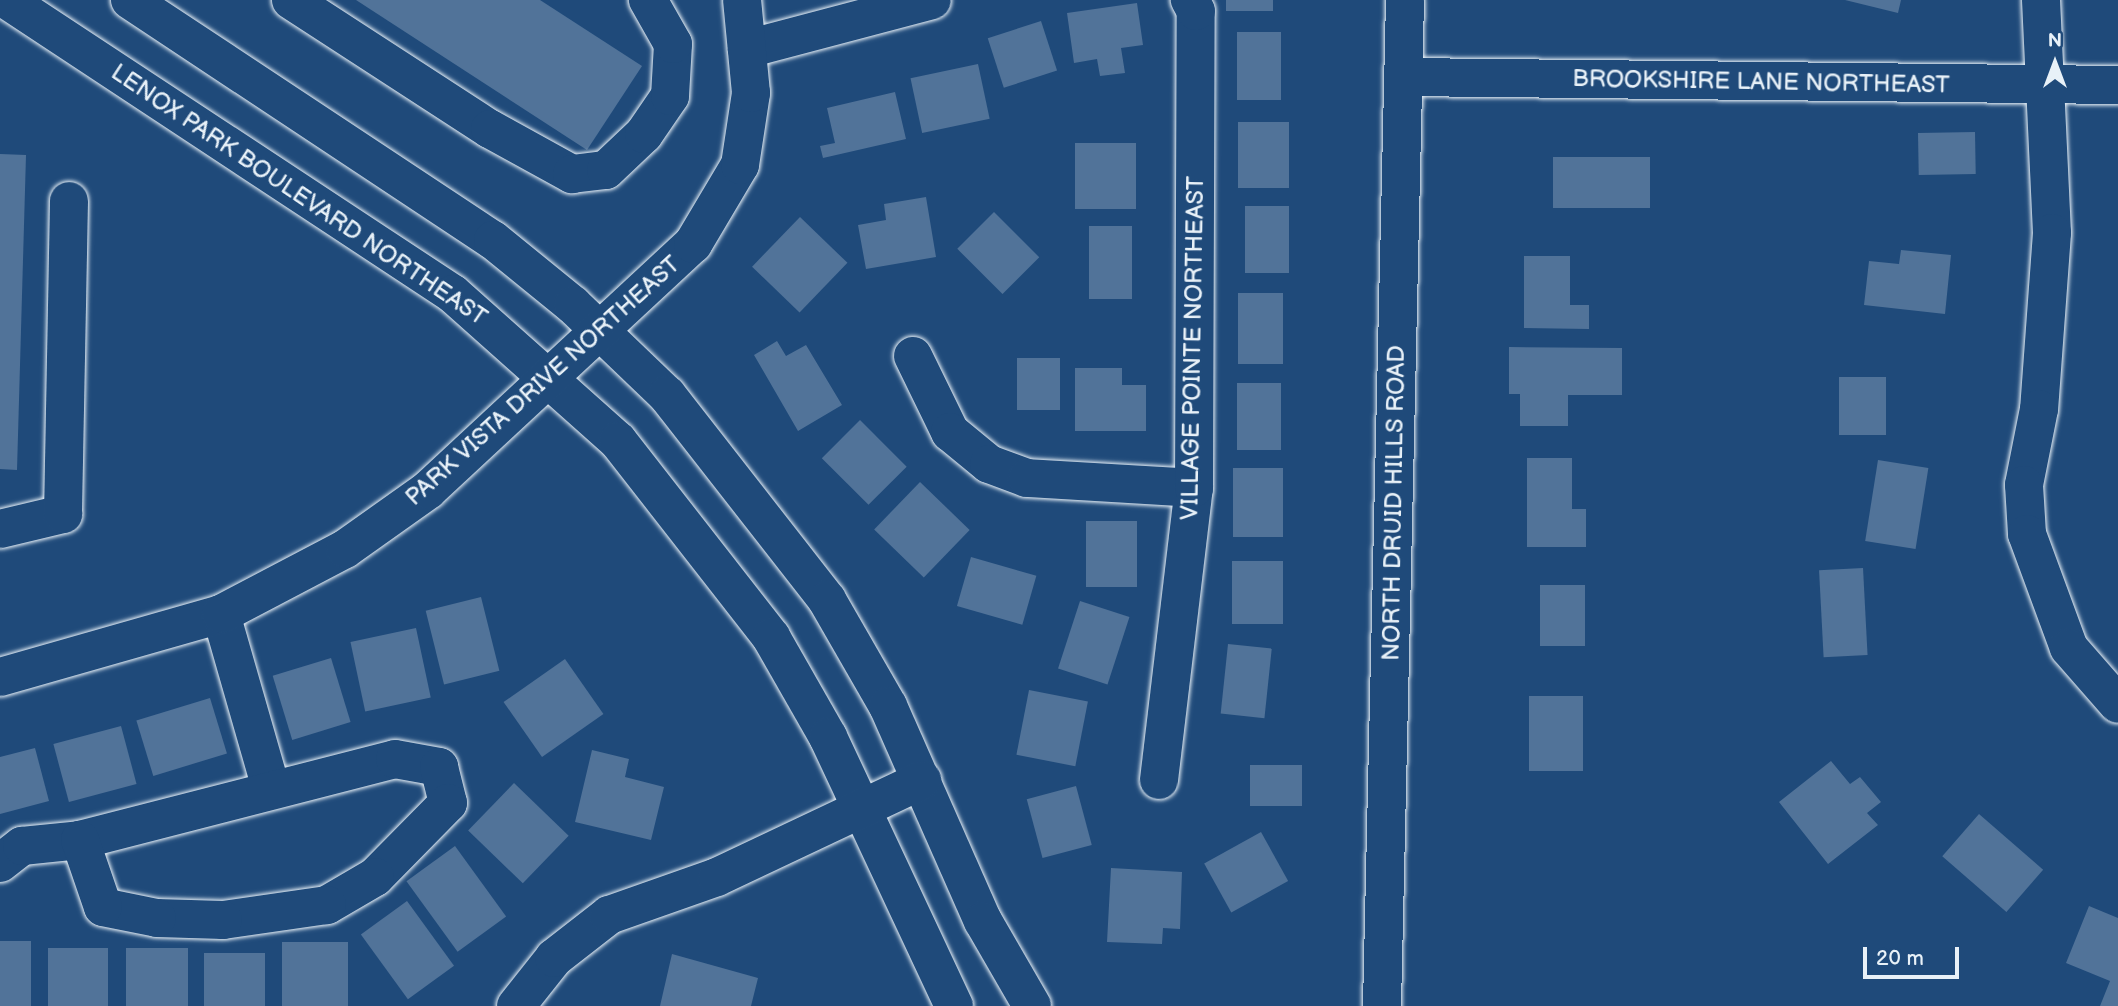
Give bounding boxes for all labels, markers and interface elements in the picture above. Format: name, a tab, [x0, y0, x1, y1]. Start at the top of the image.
north arrow	[2020, 28, 2090, 98]
text: N	[2048, 30, 2062, 53]
street label: LENOX PARK BOULEVARD NORTHEAST	[106, 58, 492, 332]
street label: BROOKSHIRE LANE NORTHEAST	[1572, 64, 1950, 100]
street label: VILLAGE POINTE NORTHEAST	[1176, 176, 1210, 520]
street label: PARK VISTA DRIVE NORTHEAST	[400, 250, 686, 512]
street label: NORTH DRUID HILLS ROAD	[1377, 345, 1411, 661]
scale bar	[1866, 932, 1962, 976]
text: 20 m	[1876, 946, 1924, 971]

